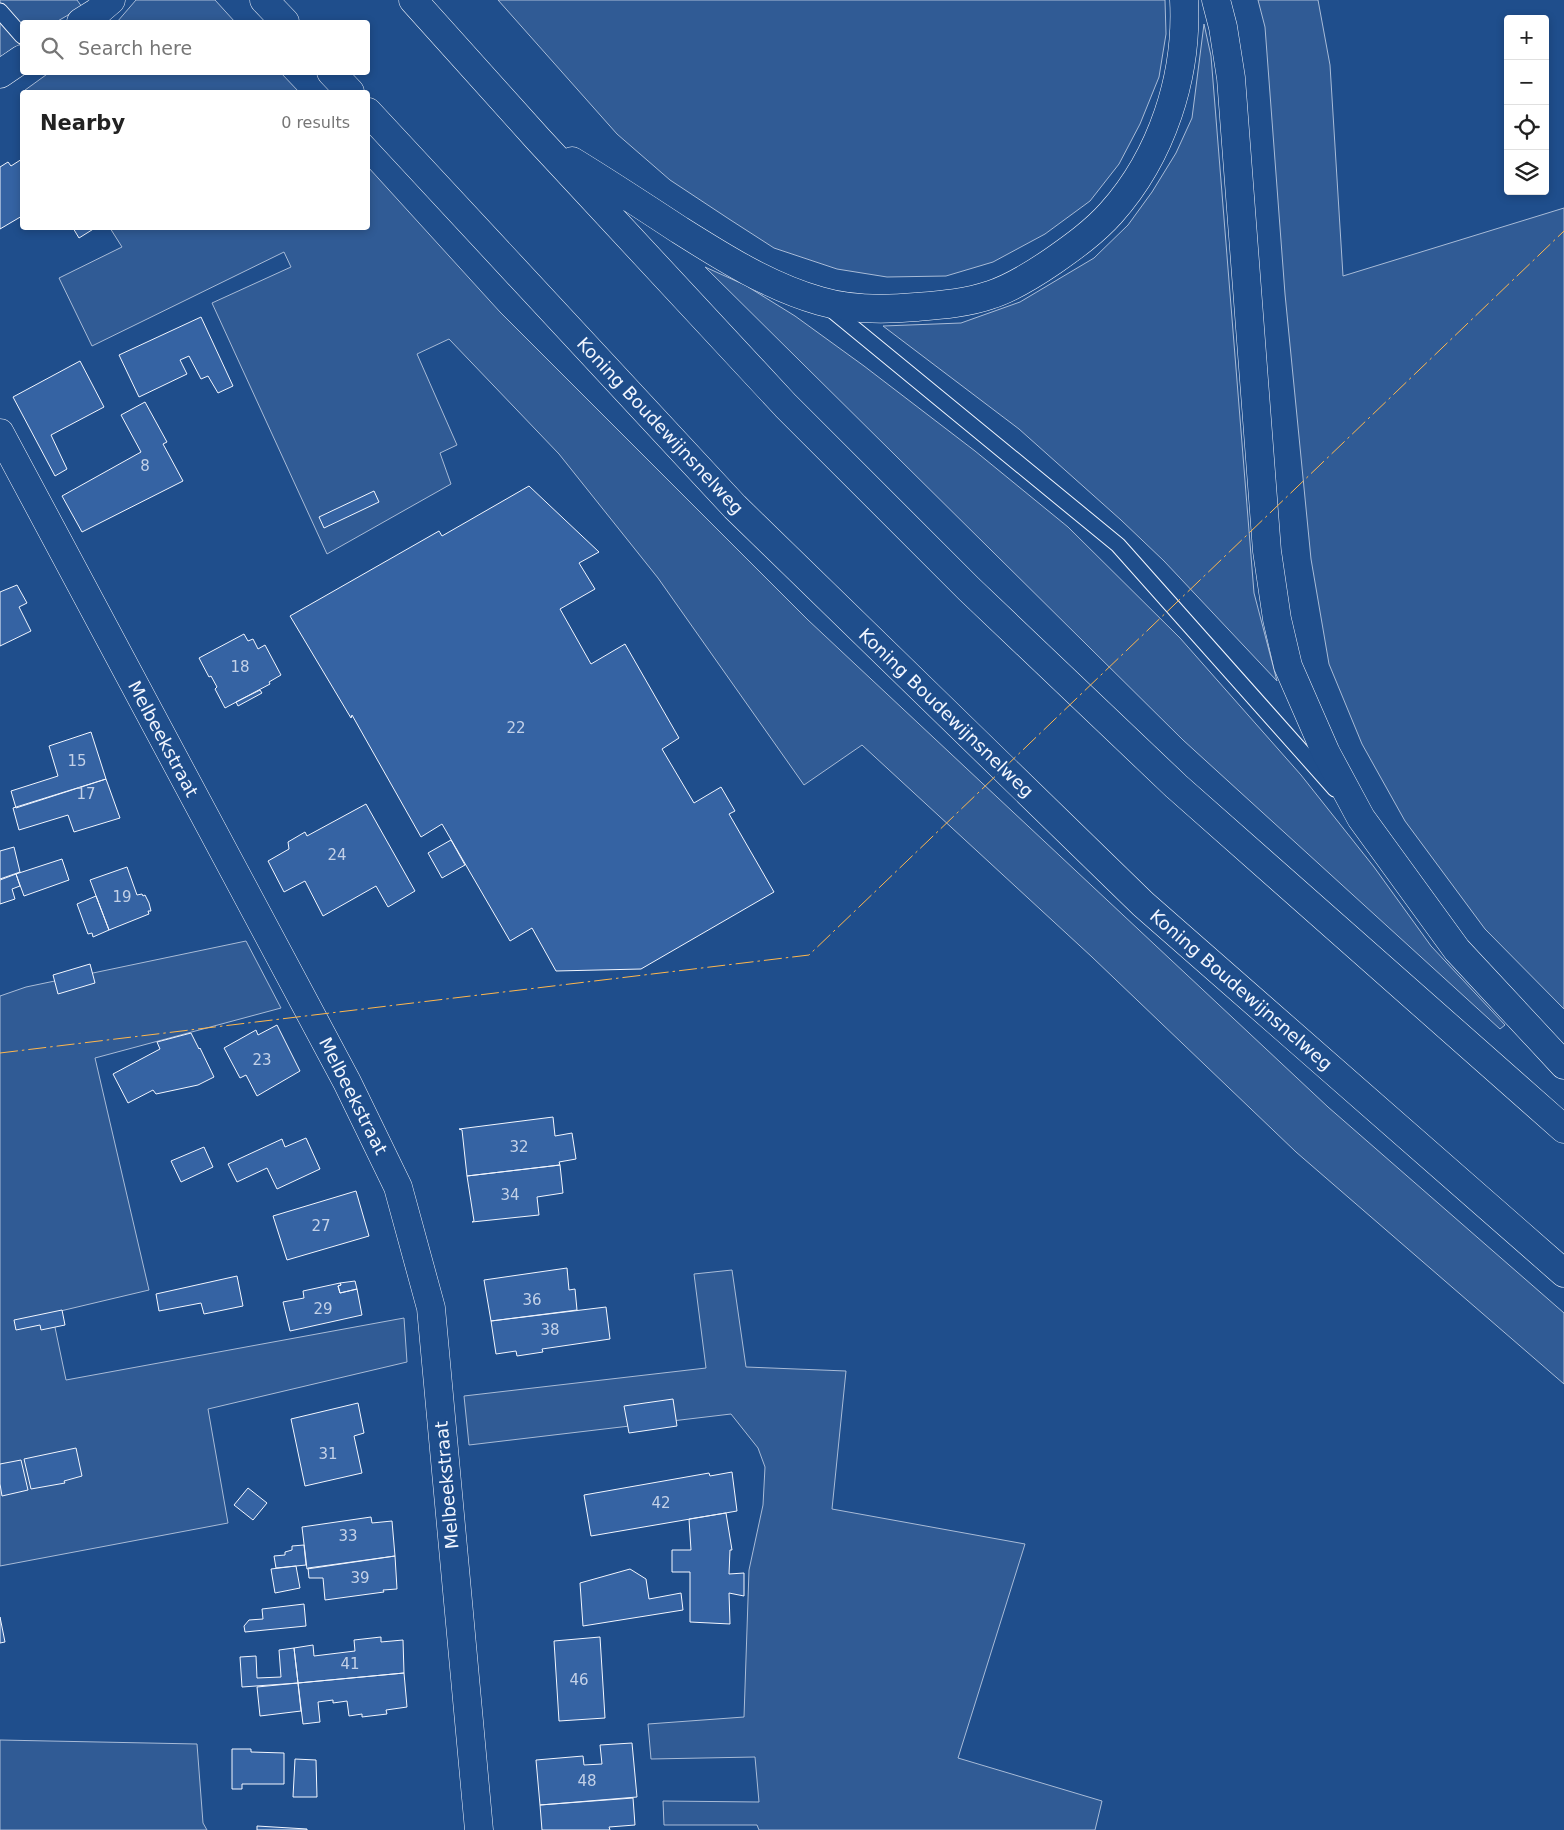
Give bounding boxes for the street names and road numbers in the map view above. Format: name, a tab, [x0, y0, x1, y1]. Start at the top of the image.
street label: Koning Boudewijnsnelweg	[573, 333, 748, 519]
street label: Koning Boudewijnsnelweg	[855, 624, 1038, 802]
street label: Melbeekstraat	[124, 677, 203, 800]
street label: Koning Boudewijnsnelweg	[1146, 905, 1337, 1074]
street label: Melbeekstraat	[315, 1034, 392, 1158]
street label: Melbeekstraat	[430, 1420, 463, 1550]

